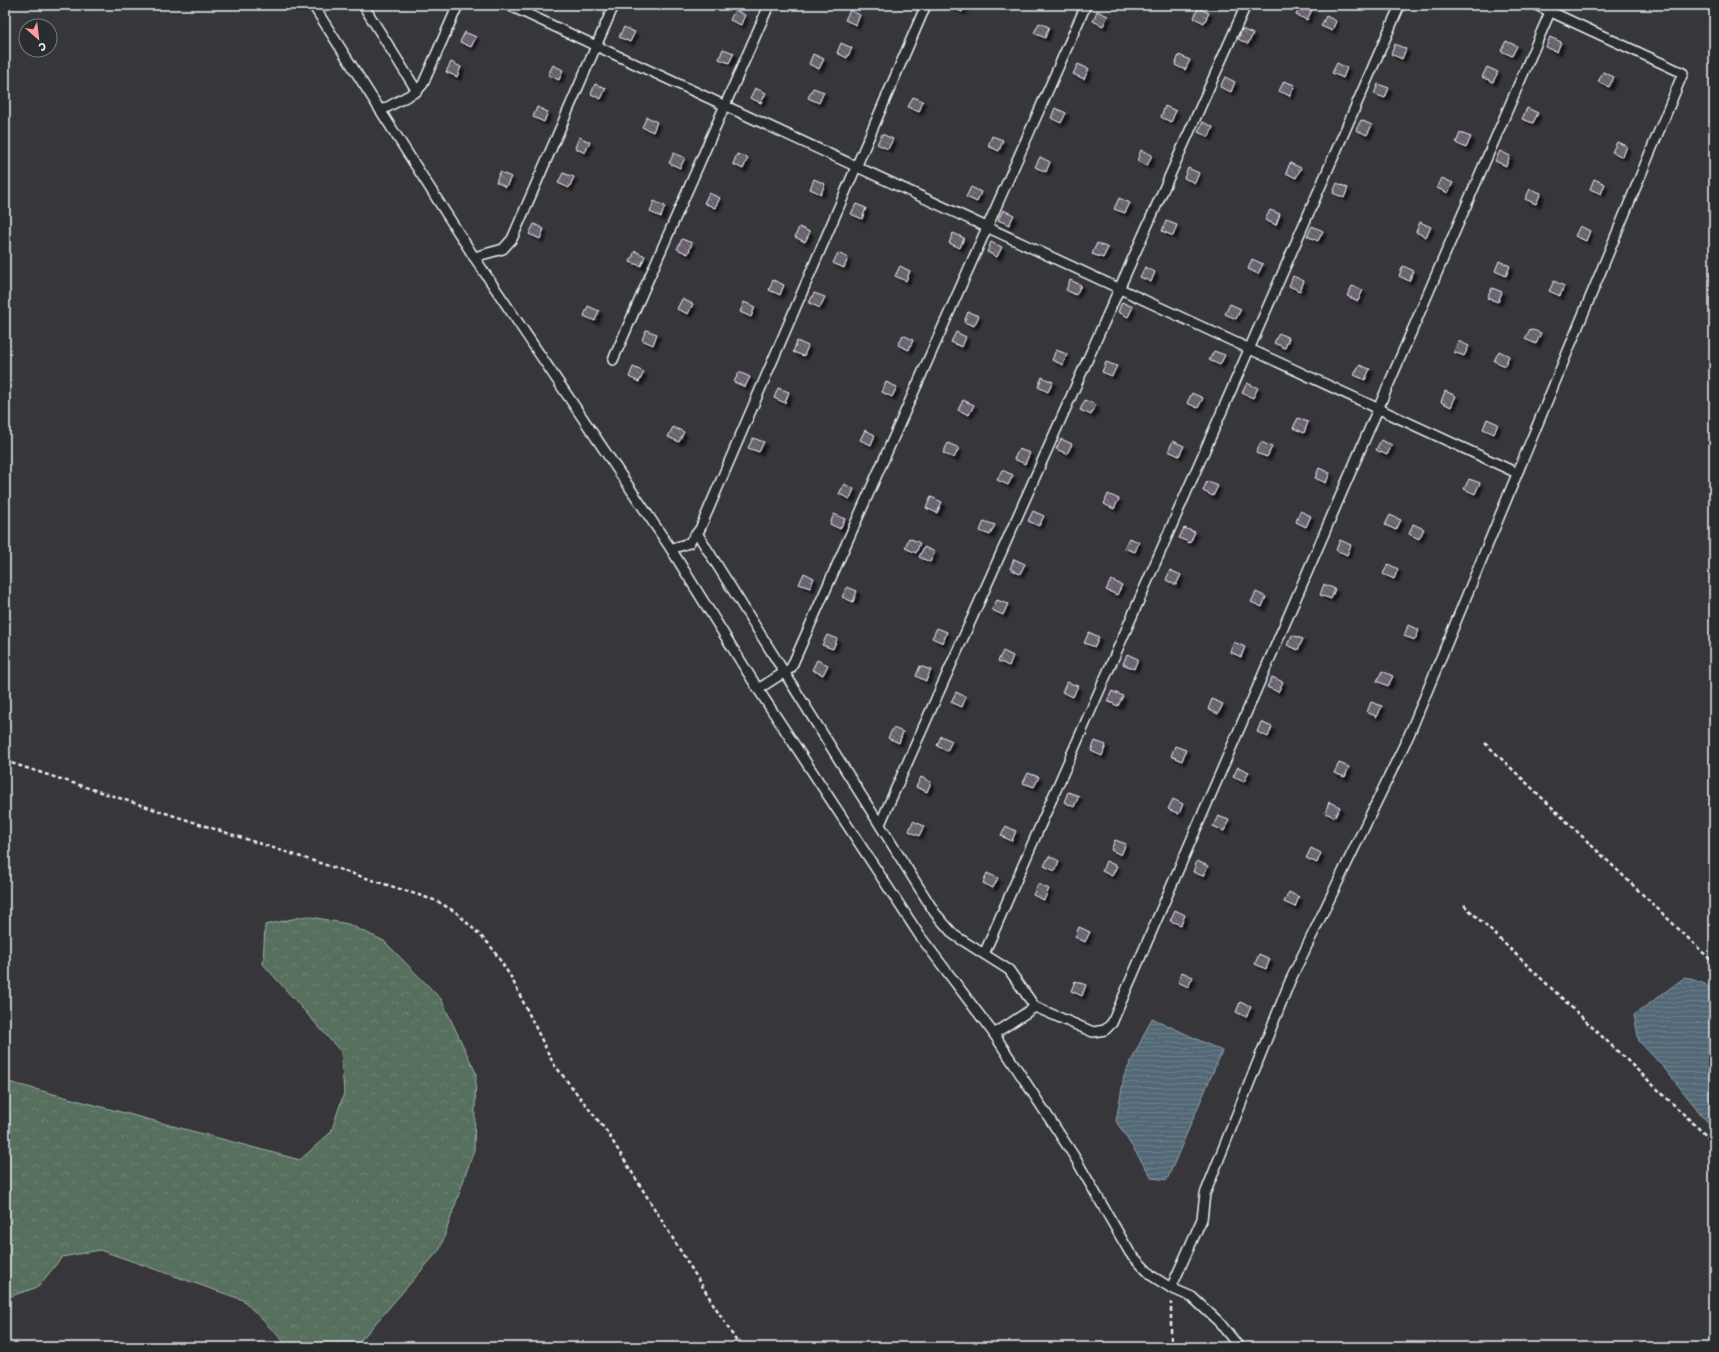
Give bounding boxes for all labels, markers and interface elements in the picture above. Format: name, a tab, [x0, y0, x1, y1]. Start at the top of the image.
north arrow	[18, 18, 58, 58]
text: С	[36, 38, 49, 55]

